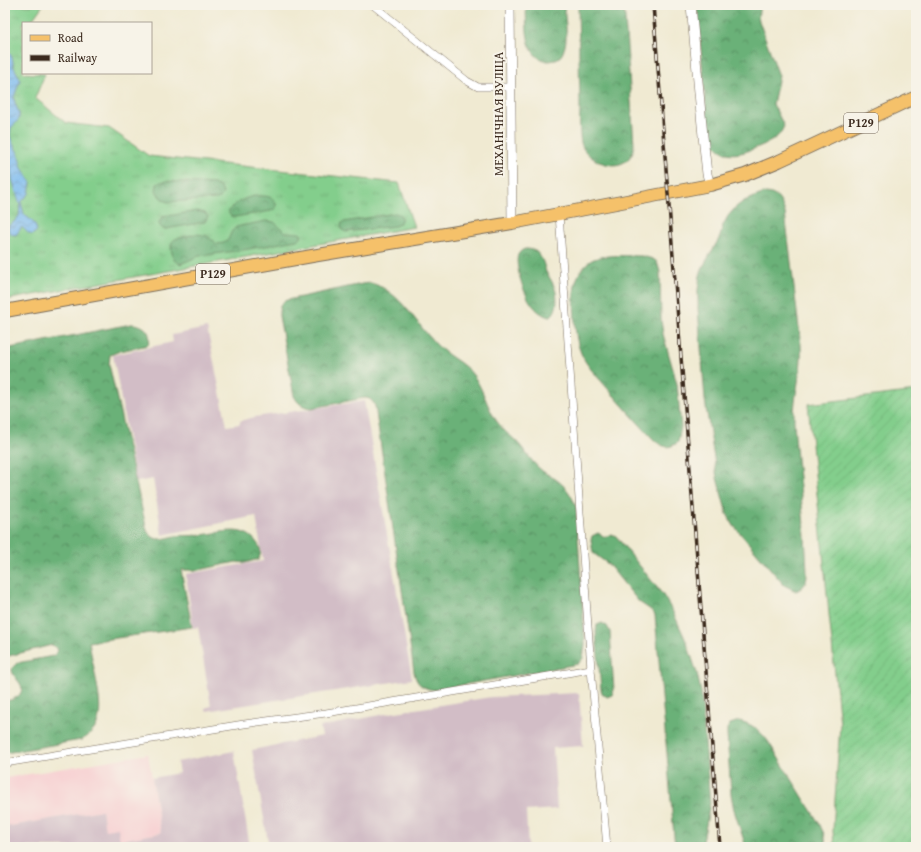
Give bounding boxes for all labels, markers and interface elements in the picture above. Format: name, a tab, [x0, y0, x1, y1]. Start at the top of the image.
legend	[22, 22, 152, 74]
text: Road	[58, 29, 84, 46]
text: Railway	[58, 49, 97, 66]
street label: МЕХАНІЧНАЯ ВУЛІЦА	[489, 52, 508, 176]
road number: Р129	[844, 113, 878, 133]
road number: Р129	[196, 264, 230, 284]

